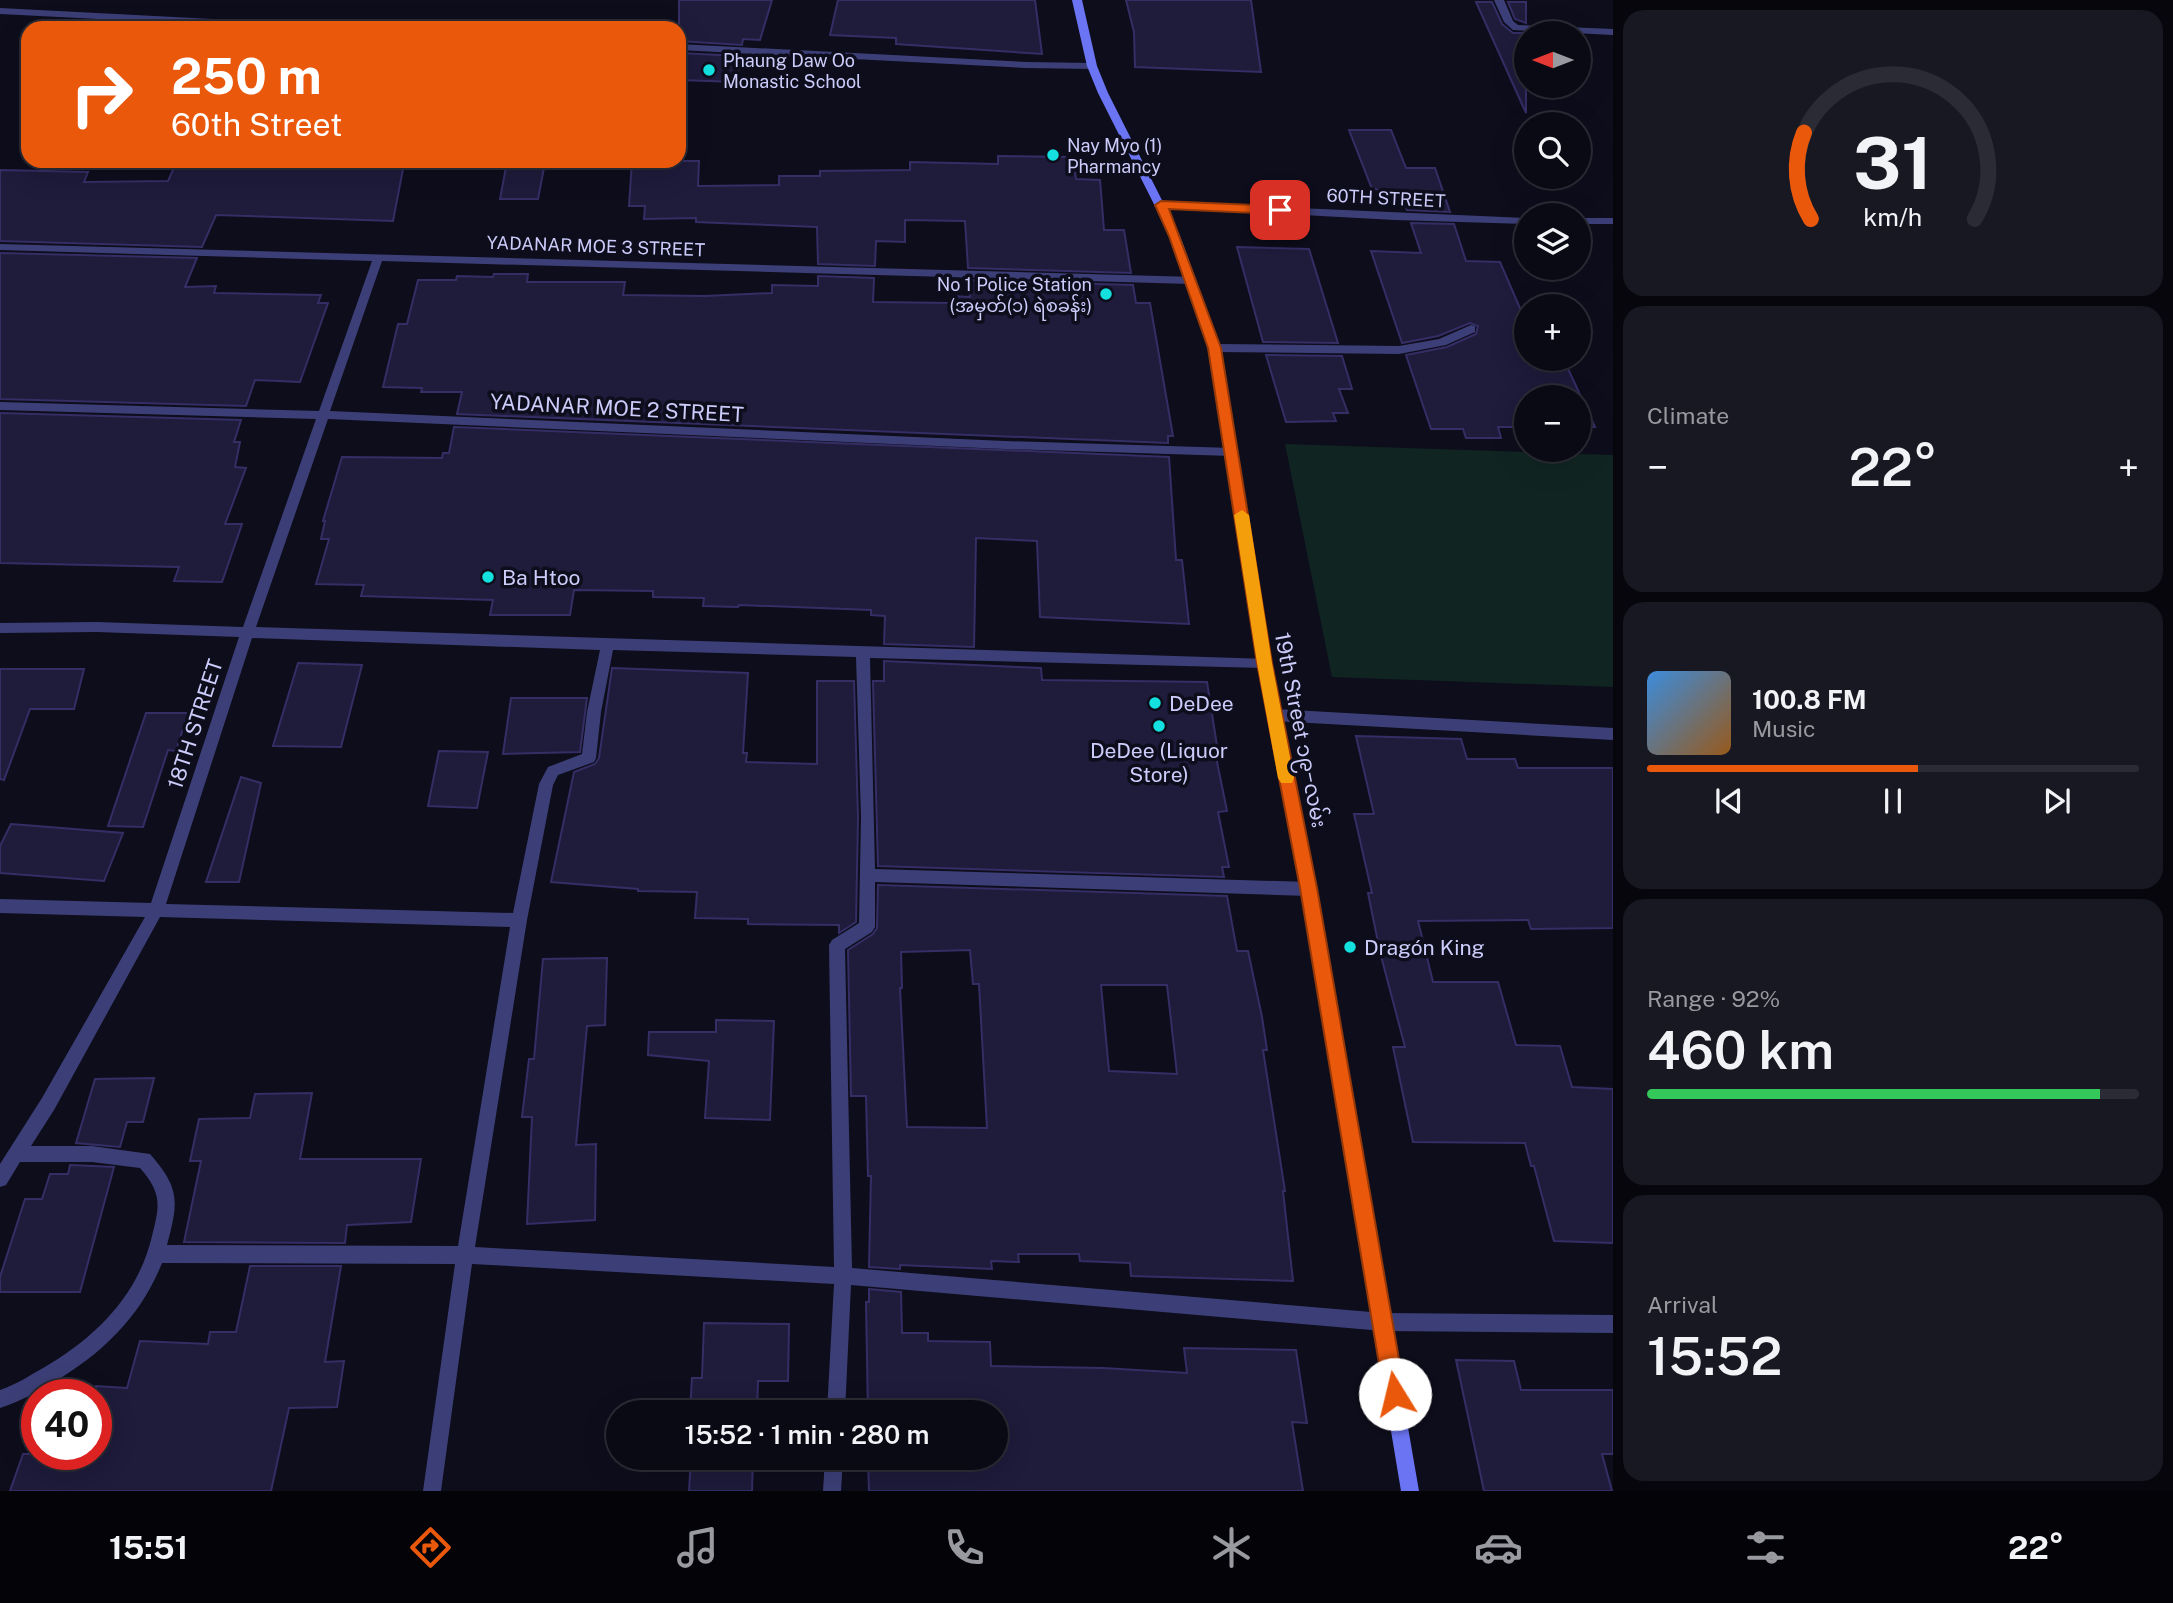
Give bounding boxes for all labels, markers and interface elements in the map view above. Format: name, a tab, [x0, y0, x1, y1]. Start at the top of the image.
north arrow	[1514, 21, 1591, 98]
map controls	[1514, 21, 1591, 462]
text: 250 m	[171, 47, 322, 105]
icon: right	[56, 49, 147, 140]
place label: Phaung Daw Oo Monastic School	[723, 50, 862, 92]
marker: Phaung Daw Oo Monastic School	[701, 62, 717, 78]
text: 60th Street	[171, 106, 342, 143]
button: search	[1514, 112, 1591, 189]
text: 31	[1853, 120, 1933, 205]
place label: Nay Myo (1) Pharmancy	[1067, 135, 1162, 177]
marker: Nay Myo (1) Pharmancy	[1045, 147, 1061, 163]
pin	[1250, 180, 1310, 240]
street label: 60TH STREET	[1326, 184, 1446, 212]
icon: arrive	[1261, 191, 1299, 229]
text: km/h	[1864, 202, 1922, 232]
button: layers	[1514, 203, 1591, 280]
street label: YADANAR MOE 3 STREET	[486, 232, 706, 260]
place label: No 1 Police Station (အမှတ်(၁) ရဲစခန်း)	[937, 274, 1092, 321]
marker: No 1 Police Station (အမှတ်(၁) ရဲစခန်း)	[1098, 286, 1114, 302]
button: +	[1514, 294, 1591, 371]
button: −	[1514, 385, 1591, 462]
street label: YADANAR MOE 2 STREET	[489, 389, 745, 427]
text: Climate	[1647, 402, 1729, 429]
text: 22°	[1849, 437, 1937, 498]
text: −	[1647, 445, 1668, 490]
text: +	[2118, 445, 2139, 490]
place label: Ba Htoo	[502, 565, 580, 590]
marker: Ba Htoo	[480, 569, 496, 585]
street label: 19th Street ၁၉−လမ်း	[1265, 630, 1335, 831]
street label: 18TH STREET	[162, 656, 228, 792]
text: 100.8 FM	[1752, 684, 1867, 715]
place label: DeDee	[1169, 691, 1234, 716]
marker: DeDee	[1147, 695, 1163, 711]
text: Music	[1752, 715, 1816, 742]
marker: DeDee (Liquor Store)	[1151, 718, 1167, 734]
place label: DeDee (Liquor Store)	[1090, 738, 1228, 787]
icon: previous	[1710, 782, 1748, 820]
icon: pause	[1874, 782, 1912, 820]
icon: next	[2038, 782, 2076, 820]
place label: Dragón King	[1364, 935, 1485, 960]
marker: Dragón King	[1342, 939, 1358, 955]
text: Range · 92%	[1647, 985, 1780, 1012]
text: 460 km	[1647, 1020, 1834, 1081]
text: Arrival	[1647, 1291, 1718, 1318]
text: 15:52	[1647, 1326, 1782, 1387]
position arrow	[1358, 1357, 1432, 1431]
speed limit sign: 40	[21, 1379, 112, 1470]
text: 15:52 · 1 min · 280 m	[685, 1419, 929, 1450]
icon: directions	[406, 1523, 455, 1572]
icon: music	[673, 1523, 722, 1572]
icon: phone	[940, 1523, 989, 1572]
icon: climate	[1207, 1523, 1256, 1572]
icon: car	[1474, 1523, 1523, 1572]
icon: filters	[1741, 1523, 1790, 1572]
text: 15:51	[109, 1529, 188, 1566]
text: 22°	[2008, 1529, 2064, 1566]

